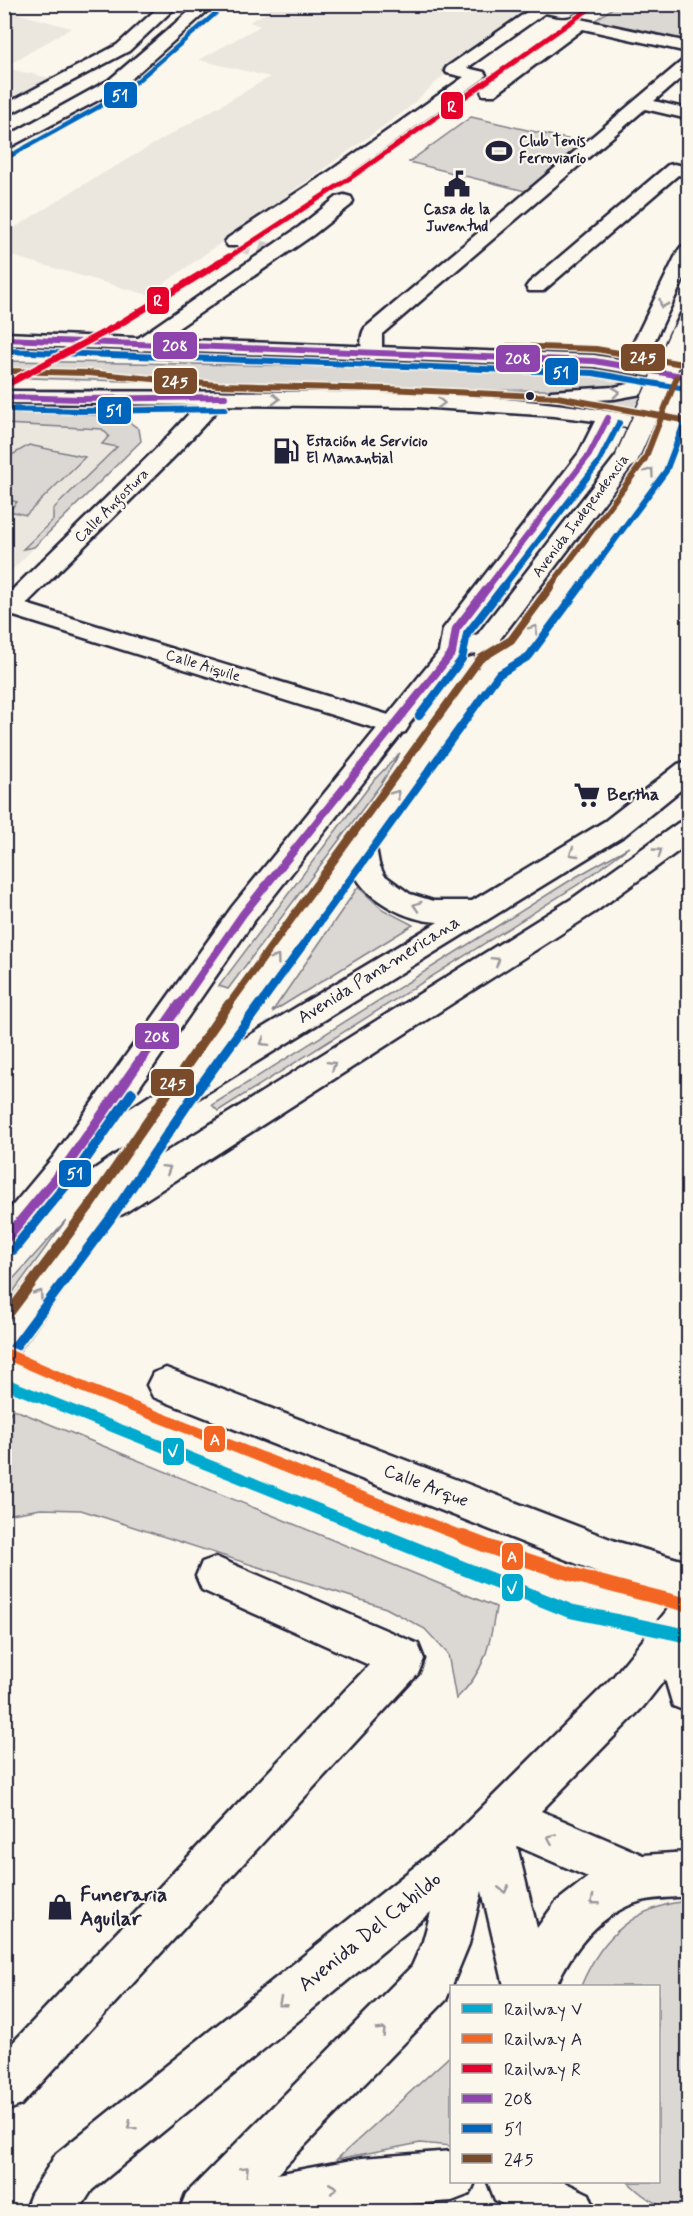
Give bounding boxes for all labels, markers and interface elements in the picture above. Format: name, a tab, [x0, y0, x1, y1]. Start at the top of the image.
line badge: 51	[103, 81, 138, 109]
text: 51	[112, 86, 128, 107]
line badge: R	[440, 91, 464, 120]
text: R	[447, 97, 457, 118]
place label: Club Tenis Ferroviario	[519, 132, 587, 169]
sports icon: Club Tenis Ferroviario	[484, 136, 514, 166]
public building icon: Casa de la Juventud	[442, 169, 472, 199]
place label: Casa de la Juventud	[424, 200, 491, 237]
line badge: R	[146, 286, 170, 315]
text: R	[153, 291, 163, 312]
one-way arrow	[658, 297, 670, 308]
line badge: 208	[152, 331, 198, 360]
text: 208	[162, 336, 188, 357]
line badge: 245	[620, 343, 666, 372]
line badge: 208	[495, 344, 541, 373]
text: 245	[630, 348, 656, 369]
text: 208	[505, 349, 531, 370]
line badge: 51	[544, 357, 579, 386]
text: 51	[553, 363, 569, 384]
line badge: 245	[153, 367, 198, 395]
text: 245	[162, 372, 188, 393]
one-way arrow	[611, 387, 620, 399]
unlabelled marker	[524, 390, 536, 402]
one-way arrow	[271, 392, 280, 405]
line badge: 51	[97, 396, 132, 425]
one-way arrow	[437, 397, 446, 410]
text: 51	[106, 401, 122, 422]
place label: Estación de Servicio El Manantial	[306, 432, 428, 469]
fuel station icon: Estación de Servicio El Manantial	[271, 436, 301, 466]
street label: Avenida Independencia	[528, 450, 634, 582]
street label: Calle Angostura	[70, 464, 154, 548]
one-way arrow	[643, 468, 654, 479]
one-way arrow	[527, 625, 538, 636]
street label: Calle Aiquile	[163, 645, 243, 687]
supermarket icon: Bertha	[572, 780, 602, 810]
place label: Bertha	[607, 783, 659, 807]
one-way arrow	[389, 790, 400, 801]
one-way arrow	[569, 846, 579, 857]
one-way arrow	[652, 848, 663, 859]
one-way arrow	[412, 901, 423, 913]
street label: Avenida Panamericana	[293, 910, 465, 1030]
one-way arrow	[269, 955, 280, 966]
one-way arrow	[490, 957, 501, 968]
line badge: 208	[134, 1022, 180, 1050]
text: 208	[144, 1027, 170, 1048]
one-way arrow	[259, 1034, 270, 1045]
one-way arrow	[325, 1061, 336, 1072]
line badge: 245	[150, 1068, 195, 1097]
text: 245	[160, 1074, 186, 1095]
line badge: 51	[58, 1159, 92, 1188]
text: 51	[67, 1164, 83, 1185]
one-way arrow	[160, 1165, 171, 1176]
one-way arrow	[32, 1289, 43, 1300]
line badge: A	[203, 1425, 226, 1453]
text: A	[210, 1430, 220, 1451]
line badge: V	[162, 1437, 185, 1466]
text: V	[168, 1442, 179, 1463]
street label: Calle Arque	[380, 1459, 472, 1513]
line badge: A	[501, 1542, 524, 1571]
text: A	[507, 1547, 517, 1568]
line badge: V	[501, 1573, 524, 1602]
text: V	[507, 1579, 518, 1600]
one-way arrow	[546, 1833, 557, 1845]
street label: Avenida Del Cabildo	[293, 1866, 447, 1998]
place label: Funeraria Aguilar	[80, 1881, 167, 1933]
one-way arrow	[496, 1883, 509, 1893]
shop icon: Funeraria Aguilar	[45, 1892, 75, 1922]
one-way arrow	[590, 1894, 601, 1905]
legend	[450, 1985, 660, 2183]
one-way arrow	[278, 1995, 289, 2006]
text: Railway V	[504, 1998, 582, 2022]
one-way arrow	[375, 2028, 386, 2038]
text: Railway A	[504, 2028, 582, 2052]
text: Railway R	[504, 2058, 581, 2082]
text: 208	[504, 2088, 533, 2112]
one-way arrow	[127, 2118, 138, 2129]
text: 51	[504, 2118, 523, 2142]
text: 245	[504, 2148, 534, 2172]
one-way arrow	[238, 2166, 249, 2177]
one-way arrow	[327, 2182, 337, 2195]

